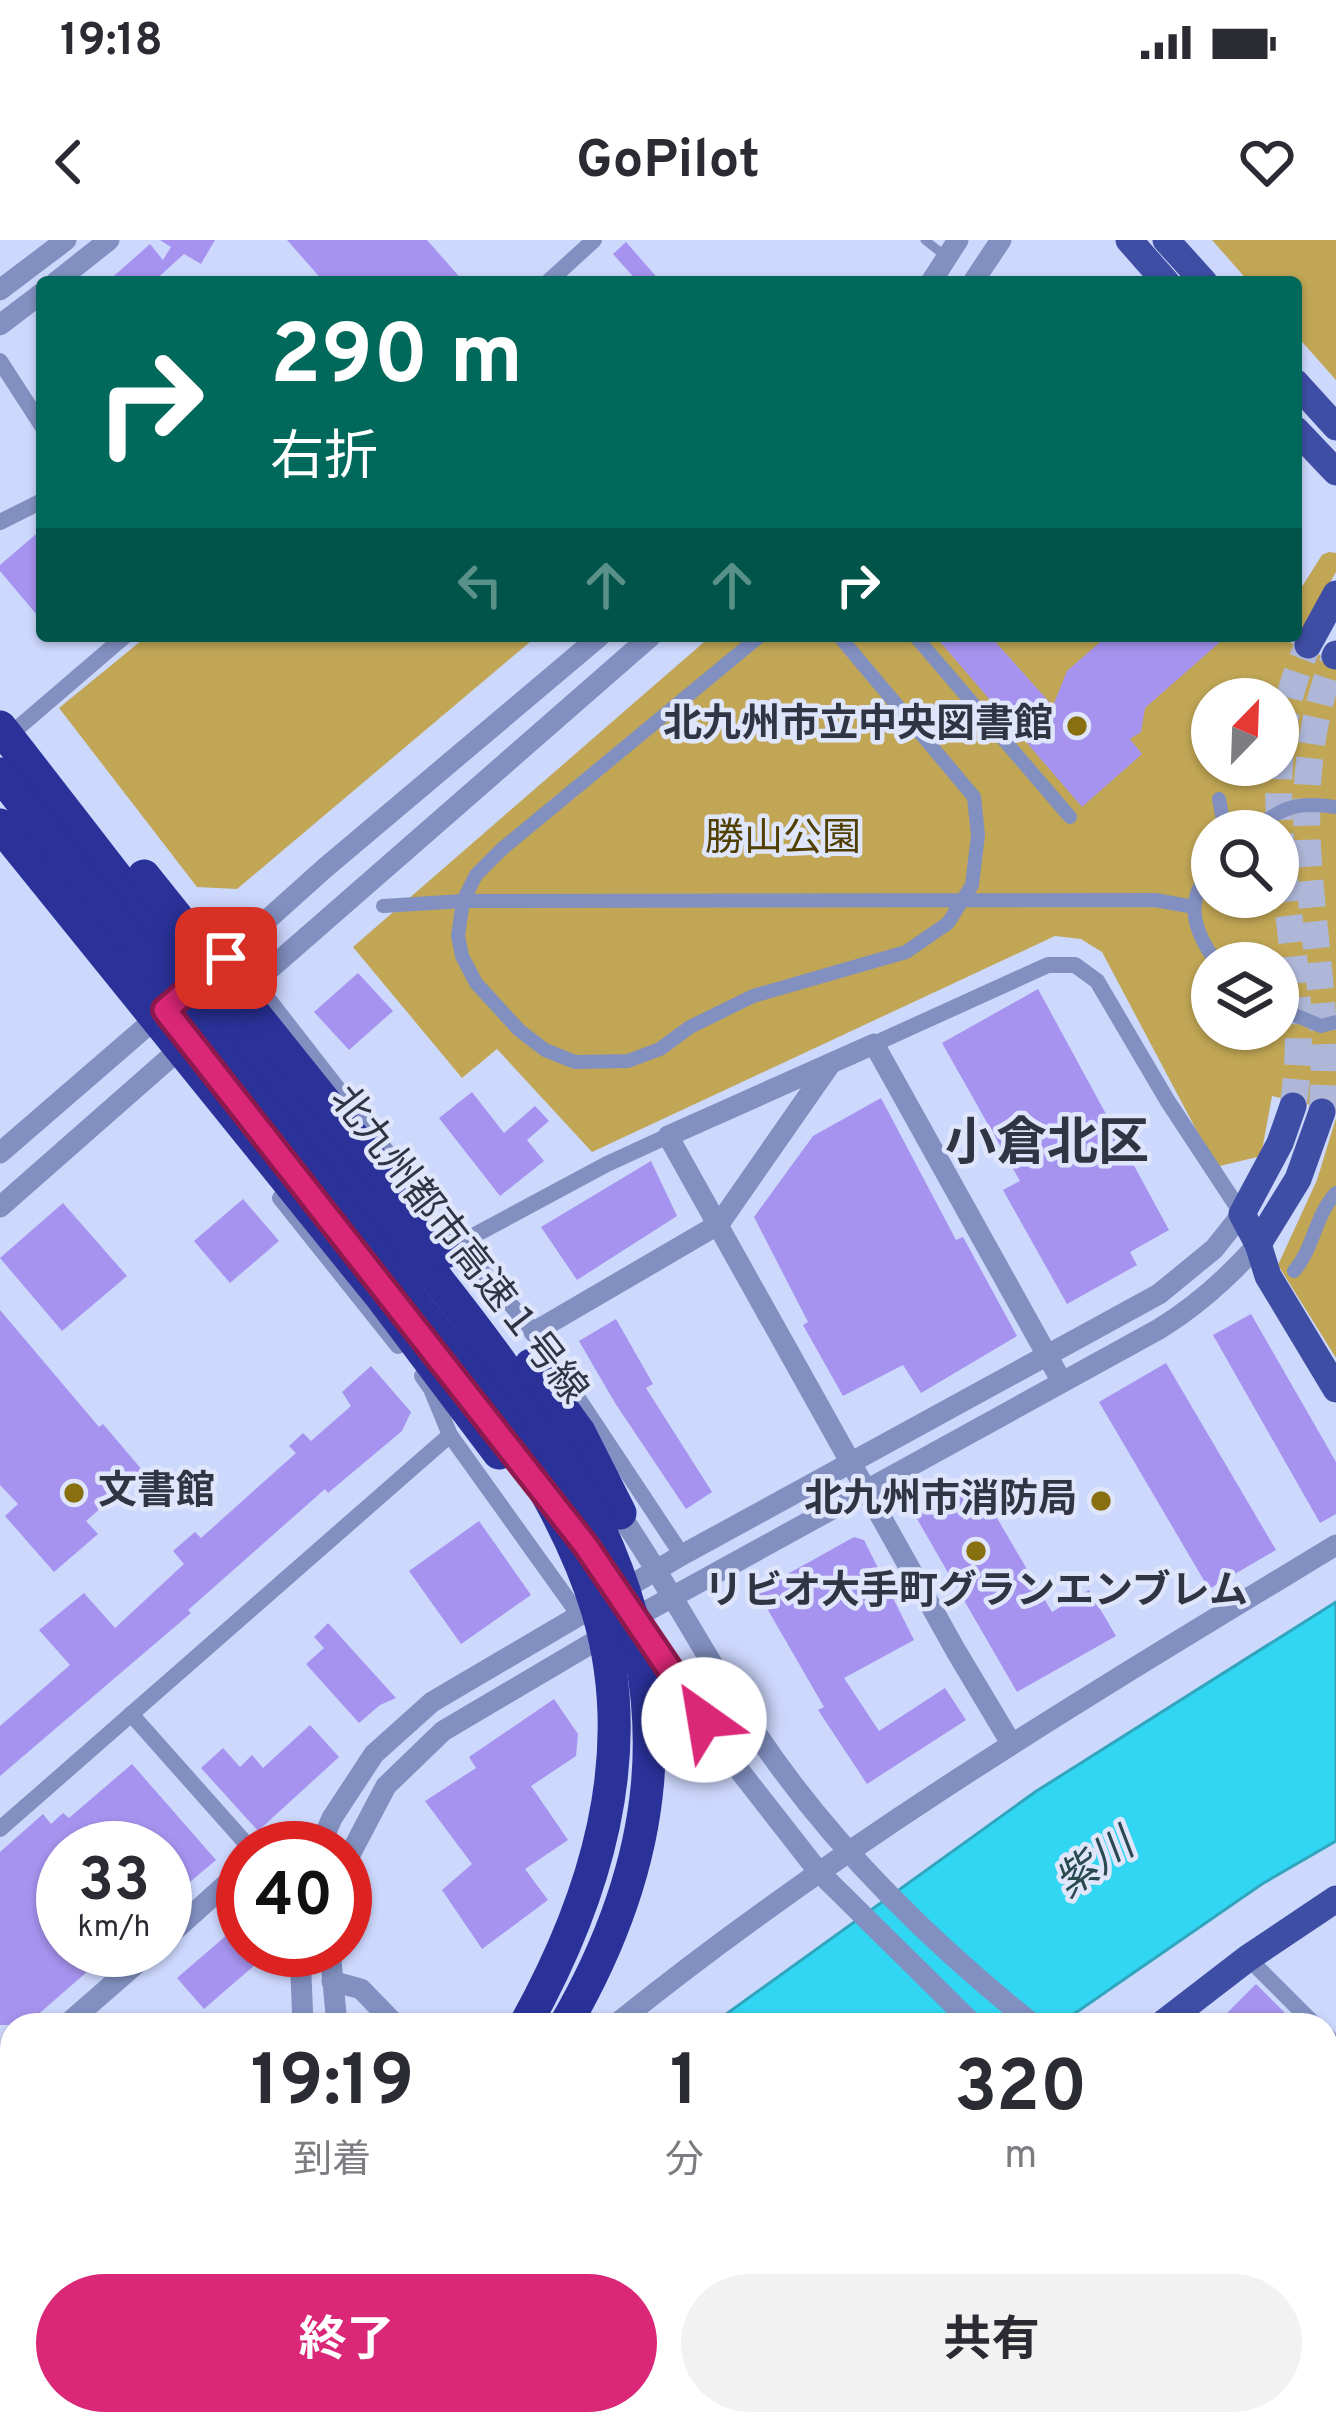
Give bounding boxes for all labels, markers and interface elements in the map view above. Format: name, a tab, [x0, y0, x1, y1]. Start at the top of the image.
text: 19:18	[60, 14, 163, 71]
text: GoPilot	[576, 128, 760, 197]
icon: back	[36, 129, 102, 195]
icon: heart	[1234, 129, 1300, 195]
text: 290 m	[270, 307, 523, 413]
icon: right	[72, 324, 228, 480]
text: 右折	[270, 426, 378, 495]
icon: left	[447, 552, 513, 618]
icon: ahead	[573, 552, 639, 618]
icon: ahead	[699, 552, 765, 618]
icon: right	[825, 552, 891, 618]
north arrow	[1191, 678, 1299, 786]
map controls	[1191, 678, 1299, 1050]
place label: 北九州市立中央図書館	[663, 702, 1053, 751]
marker: 北九州市立中央図書館	[1064, 713, 1090, 739]
button: search	[1191, 810, 1299, 918]
park label: 勝山公園	[705, 816, 861, 865]
pin	[175, 907, 277, 1009]
icon: arrive	[193, 925, 259, 991]
button: layers	[1191, 942, 1299, 1050]
street label: 北九州都市高速１号線	[318, 1077, 596, 1415]
district label: 小倉北区	[945, 1114, 1149, 1179]
place label: 文書館	[98, 1469, 215, 1518]
place label: 北九州市消防局	[804, 1477, 1077, 1526]
marker: 文書館	[61, 1480, 87, 1506]
marker: 北九州市消防局	[1088, 1488, 1114, 1514]
marker: リビオ大手町グランエンブレム	[963, 1538, 989, 1564]
place label: リビオ大手町グランエンブレム	[704, 1568, 1248, 1618]
position arrow	[641, 1657, 767, 1783]
water label: 紫川	[1046, 1818, 1149, 1912]
speed limit sign: 40	[216, 1821, 372, 1977]
text: 33	[78, 1846, 150, 1922]
text: km/h	[78, 1910, 150, 1947]
text: 19:19	[251, 2039, 414, 2131]
text: 1	[670, 2039, 699, 2131]
text: 320	[954, 2045, 1087, 2137]
text: m	[1004, 2133, 1037, 2182]
text: 到着	[293, 2138, 371, 2187]
text: 分	[665, 2138, 704, 2187]
button: 終了	[36, 2274, 657, 2412]
button: 共有	[681, 2274, 1302, 2412]

